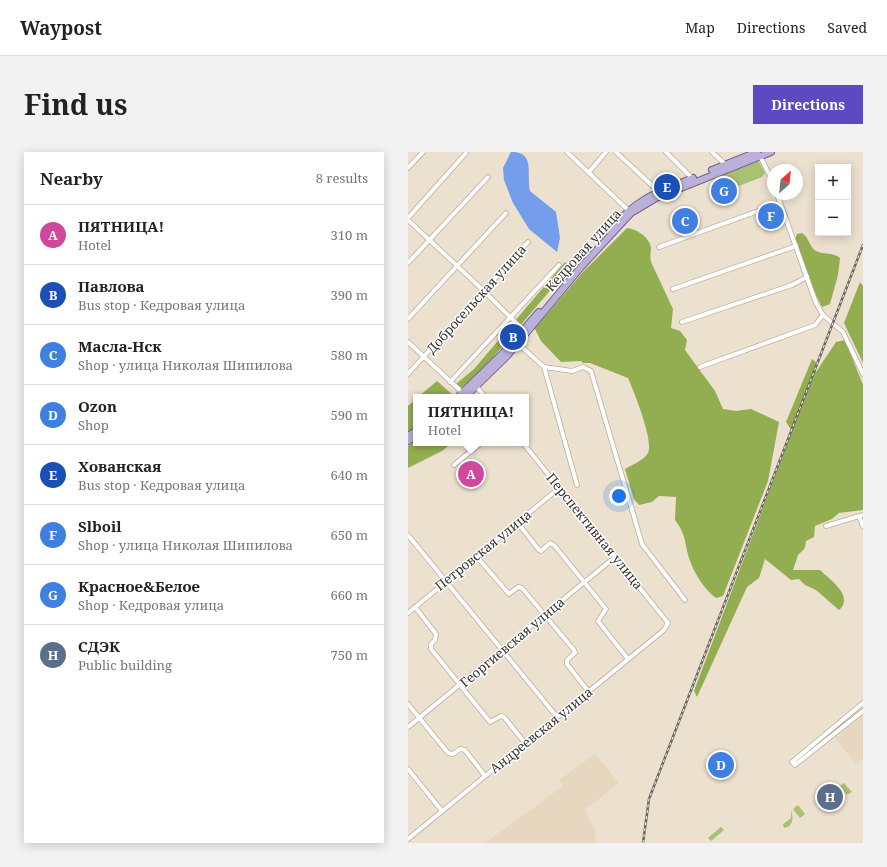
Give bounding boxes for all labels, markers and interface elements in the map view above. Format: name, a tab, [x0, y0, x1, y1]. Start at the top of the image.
text: Waypost	[20, 15, 102, 41]
text: Map	[685, 18, 715, 37]
text: Directions	[737, 18, 805, 37]
text: Saved	[827, 18, 867, 37]
text: Find us	[24, 85, 128, 123]
button: Directions	[753, 85, 863, 124]
north arrow	[767, 164, 803, 200]
map controls	[815, 164, 851, 236]
button: +	[815, 164, 851, 200]
text: Nearby	[40, 167, 103, 190]
text: 8 results	[316, 169, 368, 187]
pin: E	[654, 172, 680, 202]
pin: G	[711, 176, 737, 206]
button: −	[815, 200, 851, 236]
pin: F	[758, 201, 784, 231]
street label: Кедровая улица	[541, 205, 625, 295]
pin: C	[672, 206, 698, 236]
text: ПЯТНИЦА!	[78, 216, 164, 236]
text: A	[48, 226, 58, 244]
text: 310 m	[331, 226, 368, 244]
text: Hotel	[78, 236, 111, 254]
street label: Добросельская улица	[422, 240, 530, 358]
text: Павлова	[78, 276, 144, 296]
text: B	[49, 286, 57, 304]
text: 390 m	[331, 286, 368, 304]
text: Bus stop · Кедровая улица	[78, 296, 245, 314]
pin: B	[500, 322, 526, 352]
text: Масла-Нск	[78, 336, 162, 356]
text: C	[49, 346, 57, 364]
text: 580 m	[331, 346, 368, 364]
text: Shop · улица Николая Шипилова	[78, 356, 293, 374]
popup	[413, 394, 529, 446]
text: Ozon	[78, 396, 117, 416]
text: ПЯТНИЦА!	[428, 401, 514, 421]
text: D	[48, 406, 58, 424]
text: 590 m	[331, 406, 368, 424]
text: Shop	[78, 416, 109, 434]
text: Hotel	[428, 421, 461, 439]
text: Хованская	[78, 456, 161, 476]
pin: A	[458, 459, 484, 489]
text: E	[49, 466, 57, 484]
text: 640 m	[331, 466, 368, 484]
street label: Перспективная улица	[542, 469, 648, 593]
text: Bus stop · Кедровая улица	[78, 476, 245, 494]
your location	[609, 486, 629, 506]
street label: Петровская улица	[431, 505, 535, 595]
text: Slboil	[78, 516, 121, 536]
text: F	[49, 526, 57, 544]
text: 650 m	[331, 526, 368, 544]
text: Shop · улица Николая Шипилова	[78, 536, 293, 554]
text: Красное&Белое	[78, 576, 200, 596]
text: G	[48, 586, 58, 604]
text: 660 m	[331, 586, 368, 604]
street label: Георгиевская улица	[456, 593, 568, 691]
text: Shop · Кедровая улица	[78, 596, 224, 614]
text: СДЭК	[78, 636, 120, 656]
text: H	[48, 646, 58, 664]
text: 750 m	[331, 646, 368, 664]
text: Public building	[78, 656, 172, 674]
street label: Андреевская улица	[486, 683, 596, 777]
pin: D	[708, 750, 734, 780]
pin: H	[817, 782, 843, 812]

